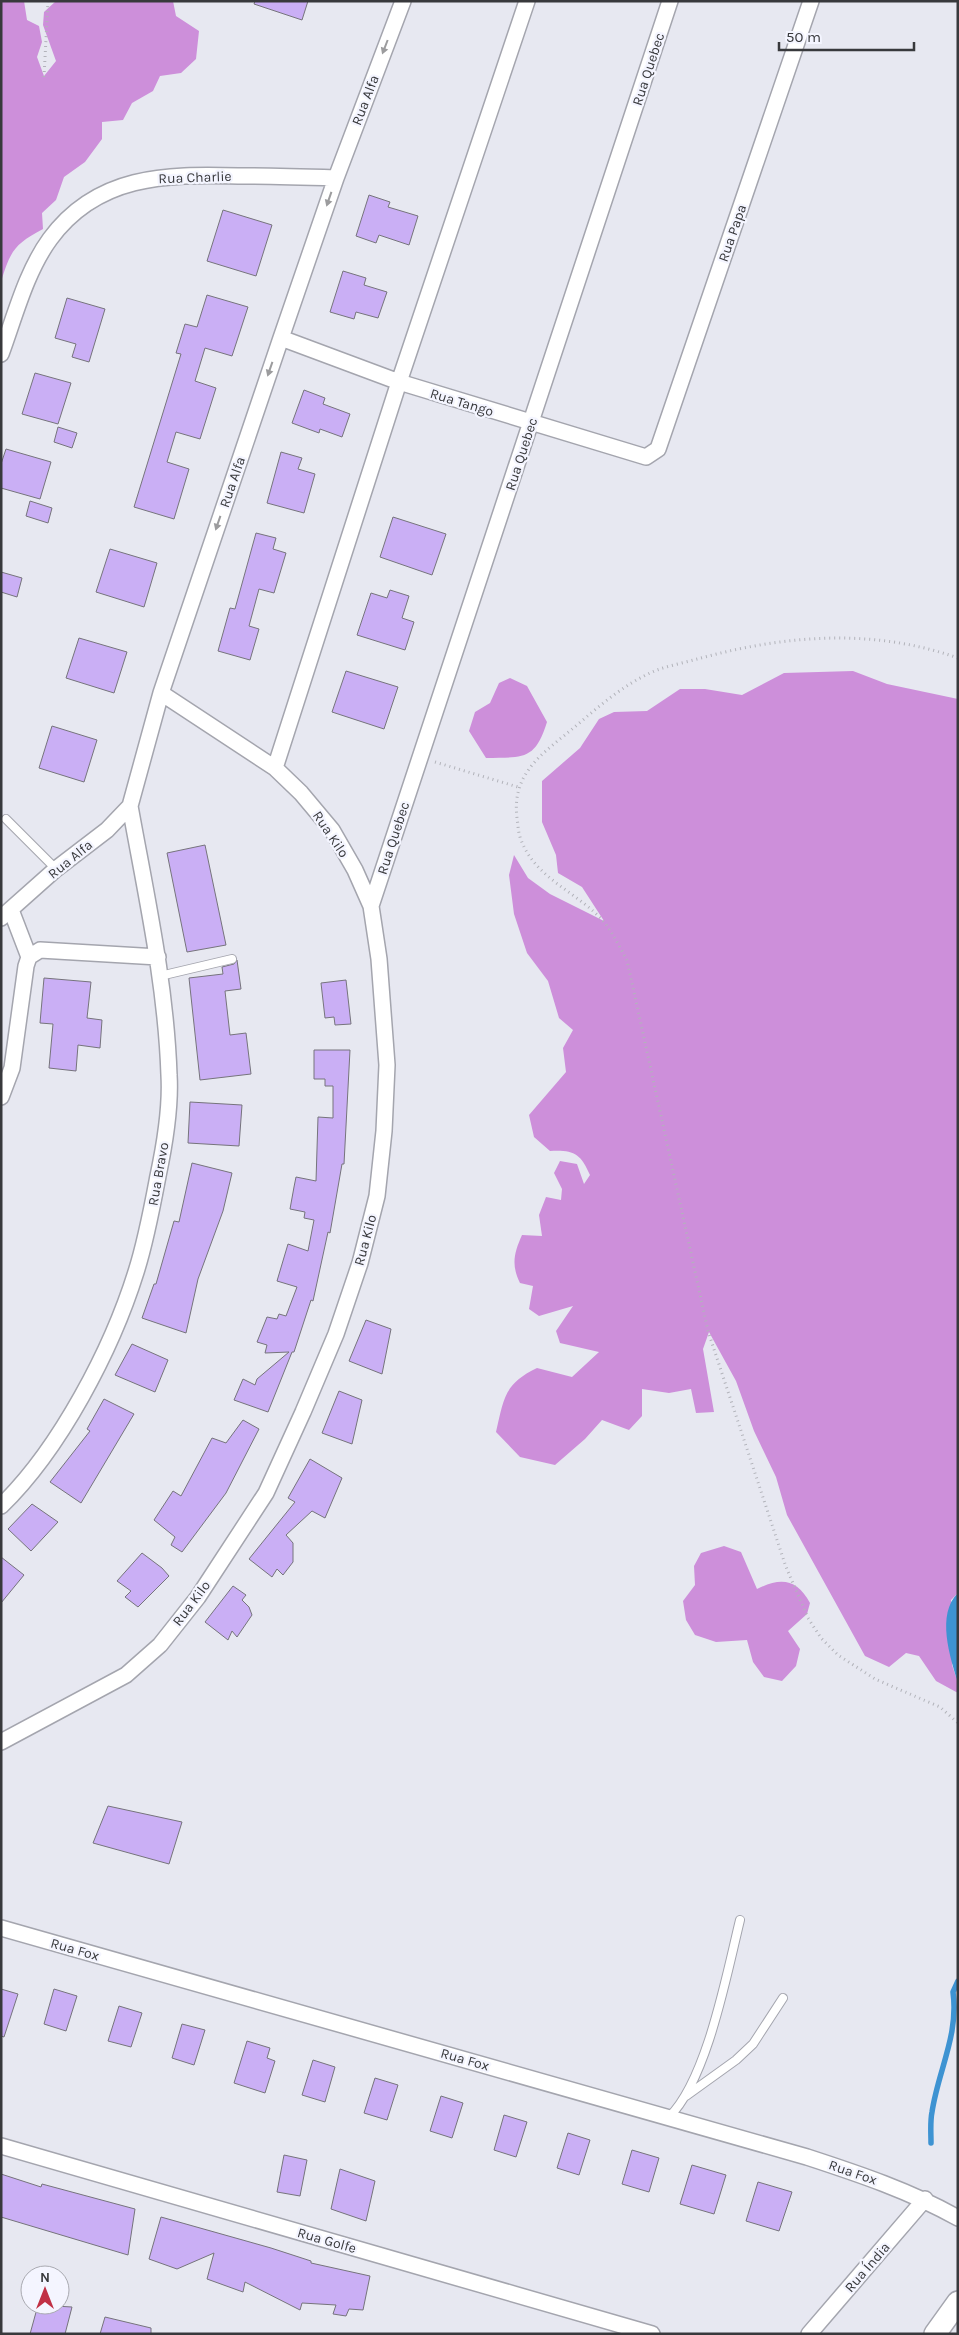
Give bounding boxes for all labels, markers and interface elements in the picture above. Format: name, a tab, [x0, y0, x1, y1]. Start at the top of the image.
scale bar	[779, 20, 914, 52]
text: 50 m	[786, 28, 821, 46]
street label: Rua Quebec	[629, 31, 668, 108]
one-way arrow	[381, 40, 389, 55]
street label: Rua Alfa	[348, 73, 383, 128]
street label: Rua Charlie	[158, 168, 232, 187]
one-way arrow	[325, 192, 333, 207]
street label: Rua Papa	[715, 202, 750, 264]
one-way arrow	[266, 362, 274, 377]
street label: Rua Tango	[428, 385, 496, 420]
street label: Rua Quebec	[502, 416, 541, 493]
street label: Rua Alfa	[216, 455, 249, 510]
one-way arrow	[214, 516, 222, 531]
street label: Rua Quebec	[374, 800, 413, 877]
street label: Rua Kilo	[309, 808, 352, 861]
street label: Rua Alfa	[45, 836, 96, 883]
street label: Rua Bravo	[145, 1141, 172, 1207]
street label: Rua Kilo	[350, 1213, 380, 1268]
street label: Rua Kilo	[169, 1577, 214, 1629]
street label: Rua Fox	[49, 1934, 101, 1965]
street label: Rua Fox	[439, 2044, 491, 2075]
street label: Rua Fox	[827, 2156, 879, 2189]
street label: Rua Golfe	[295, 2224, 358, 2257]
street label: Rua Índia	[840, 2238, 894, 2296]
north arrow	[20, 2265, 70, 2315]
text: N	[40, 2269, 50, 2286]

